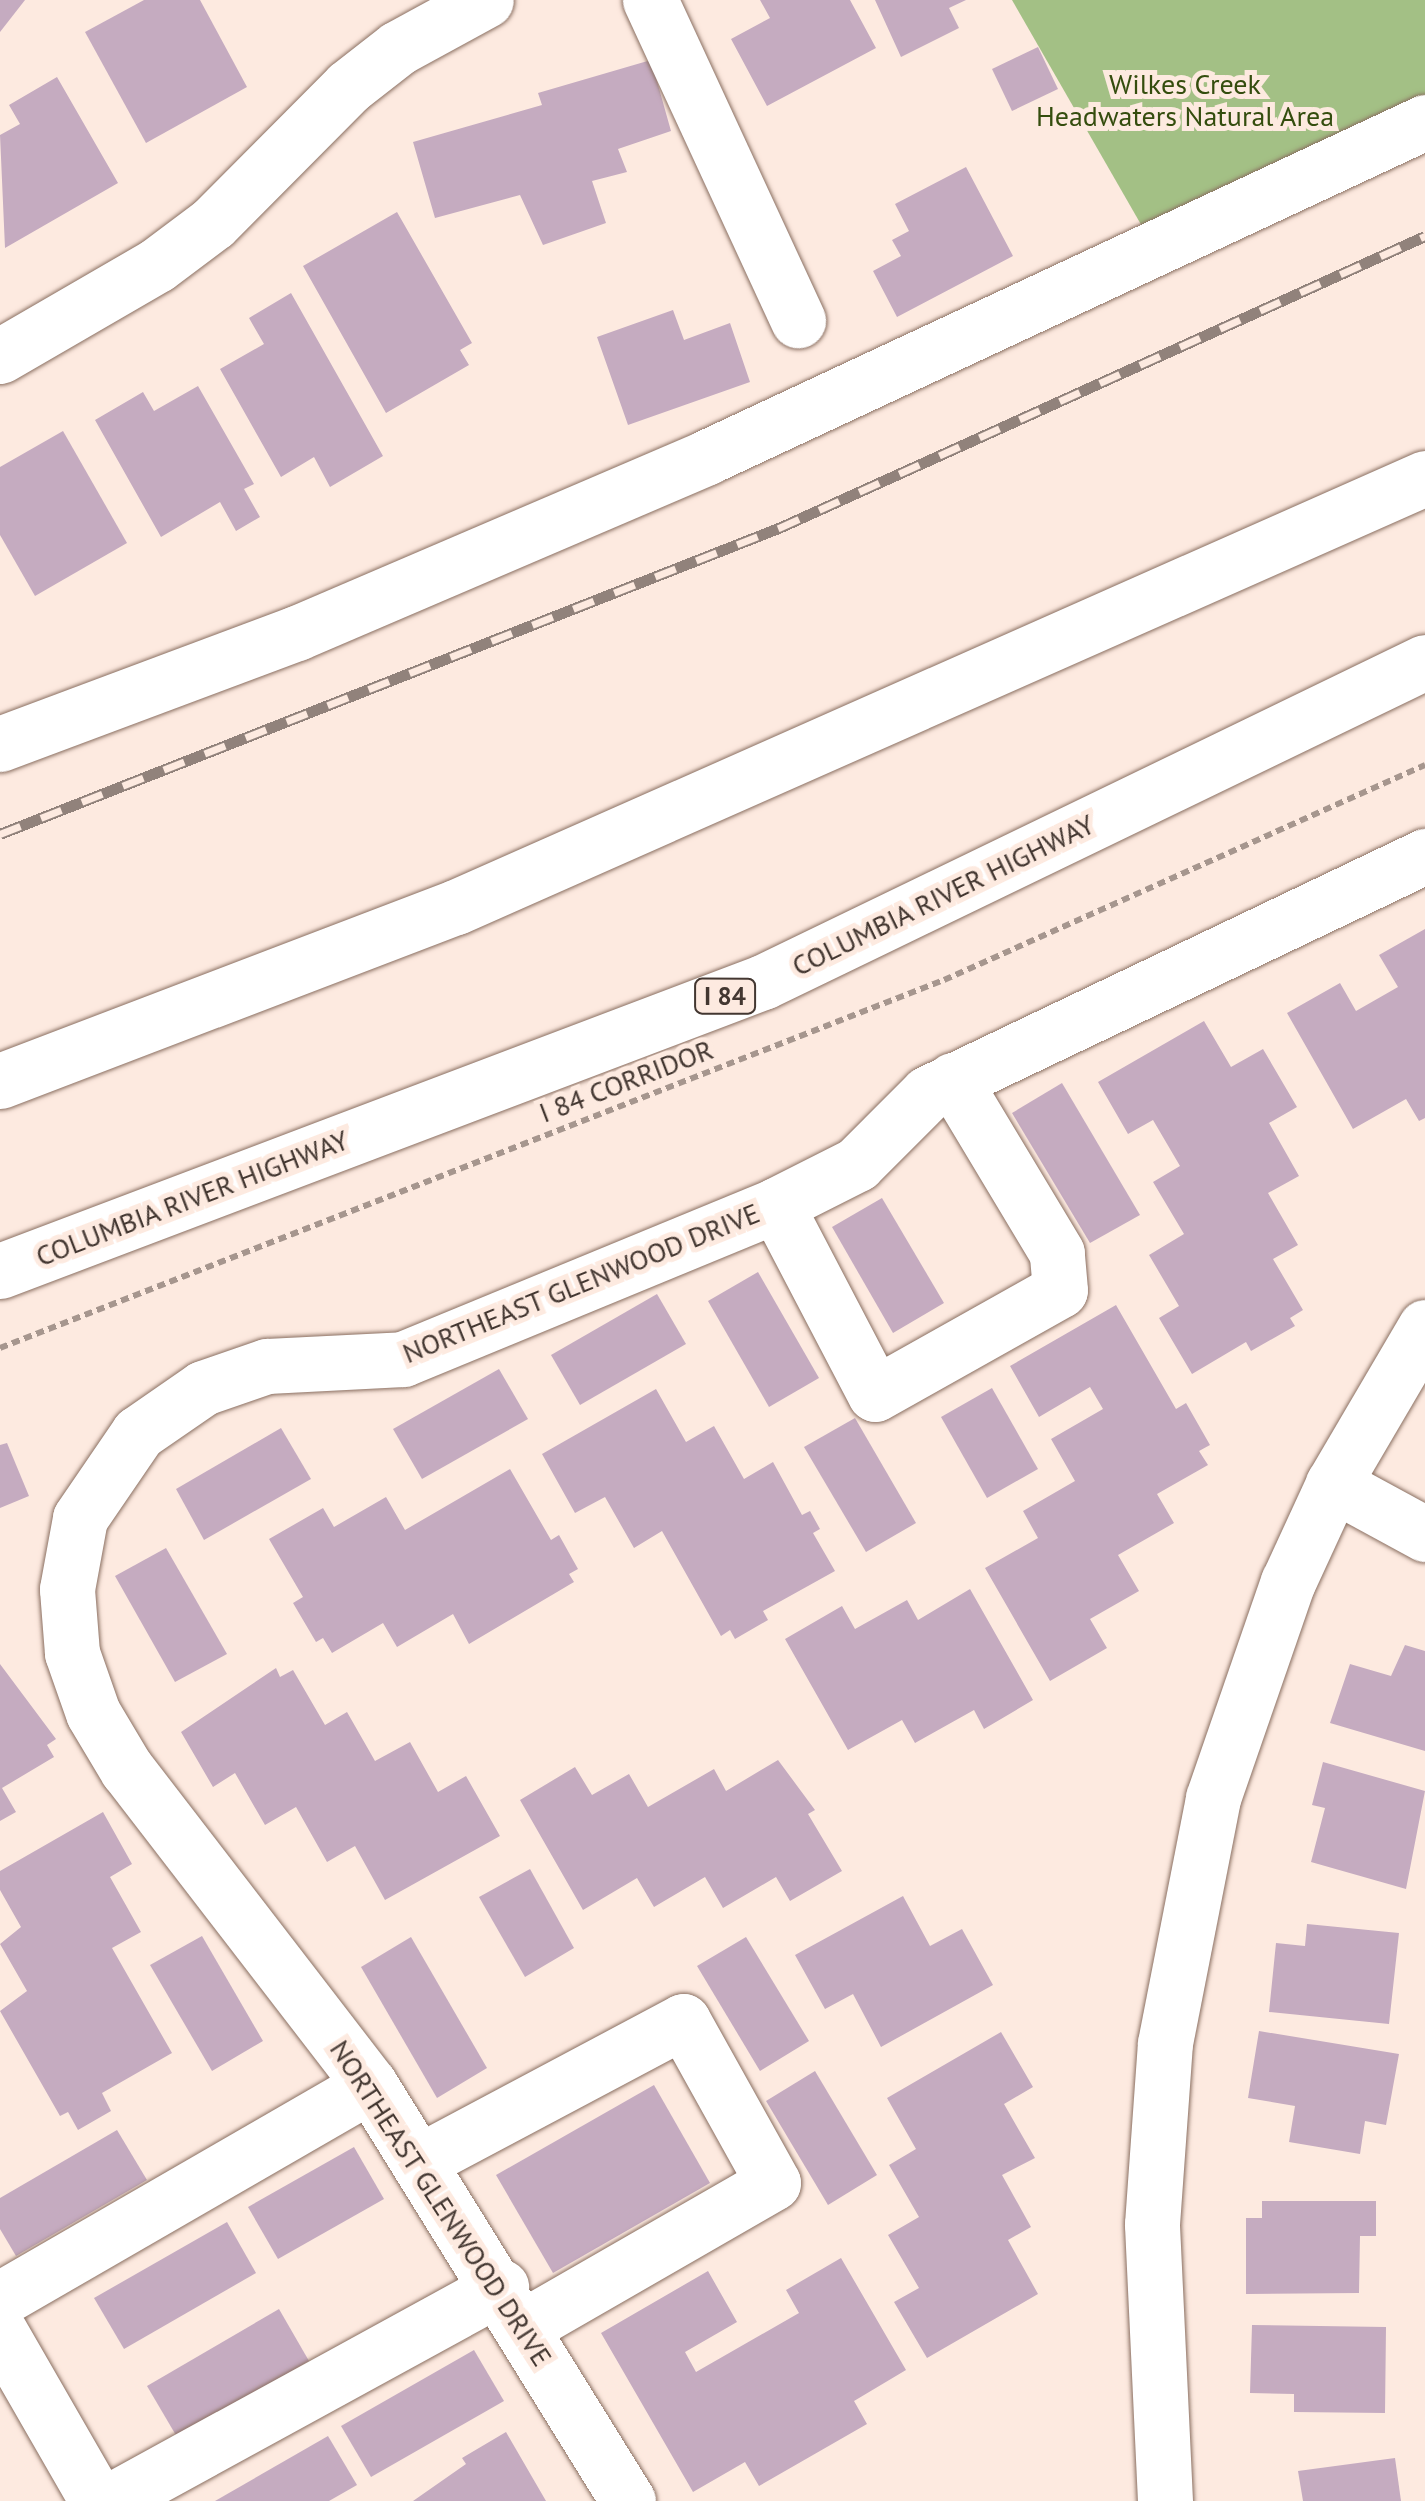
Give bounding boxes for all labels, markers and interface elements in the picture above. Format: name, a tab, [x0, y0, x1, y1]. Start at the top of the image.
park label: Wilkes Creek Headwaters Natural Area	[1035, 67, 1335, 133]
street label: COLUMBIA RIVER HIGHWAY	[786, 807, 1100, 983]
road number: I 84	[692, 976, 758, 1016]
street label: I 84 CORRIDOR	[534, 1032, 718, 1130]
street label: COLUMBIA RIVER HIGHWAY	[31, 1123, 353, 1273]
street label: NORTHEAST GLENWOOD DRIVE	[397, 1196, 765, 1370]
street label: NORTHEAST GLENWOOD DRIVE	[323, 2033, 559, 2373]

